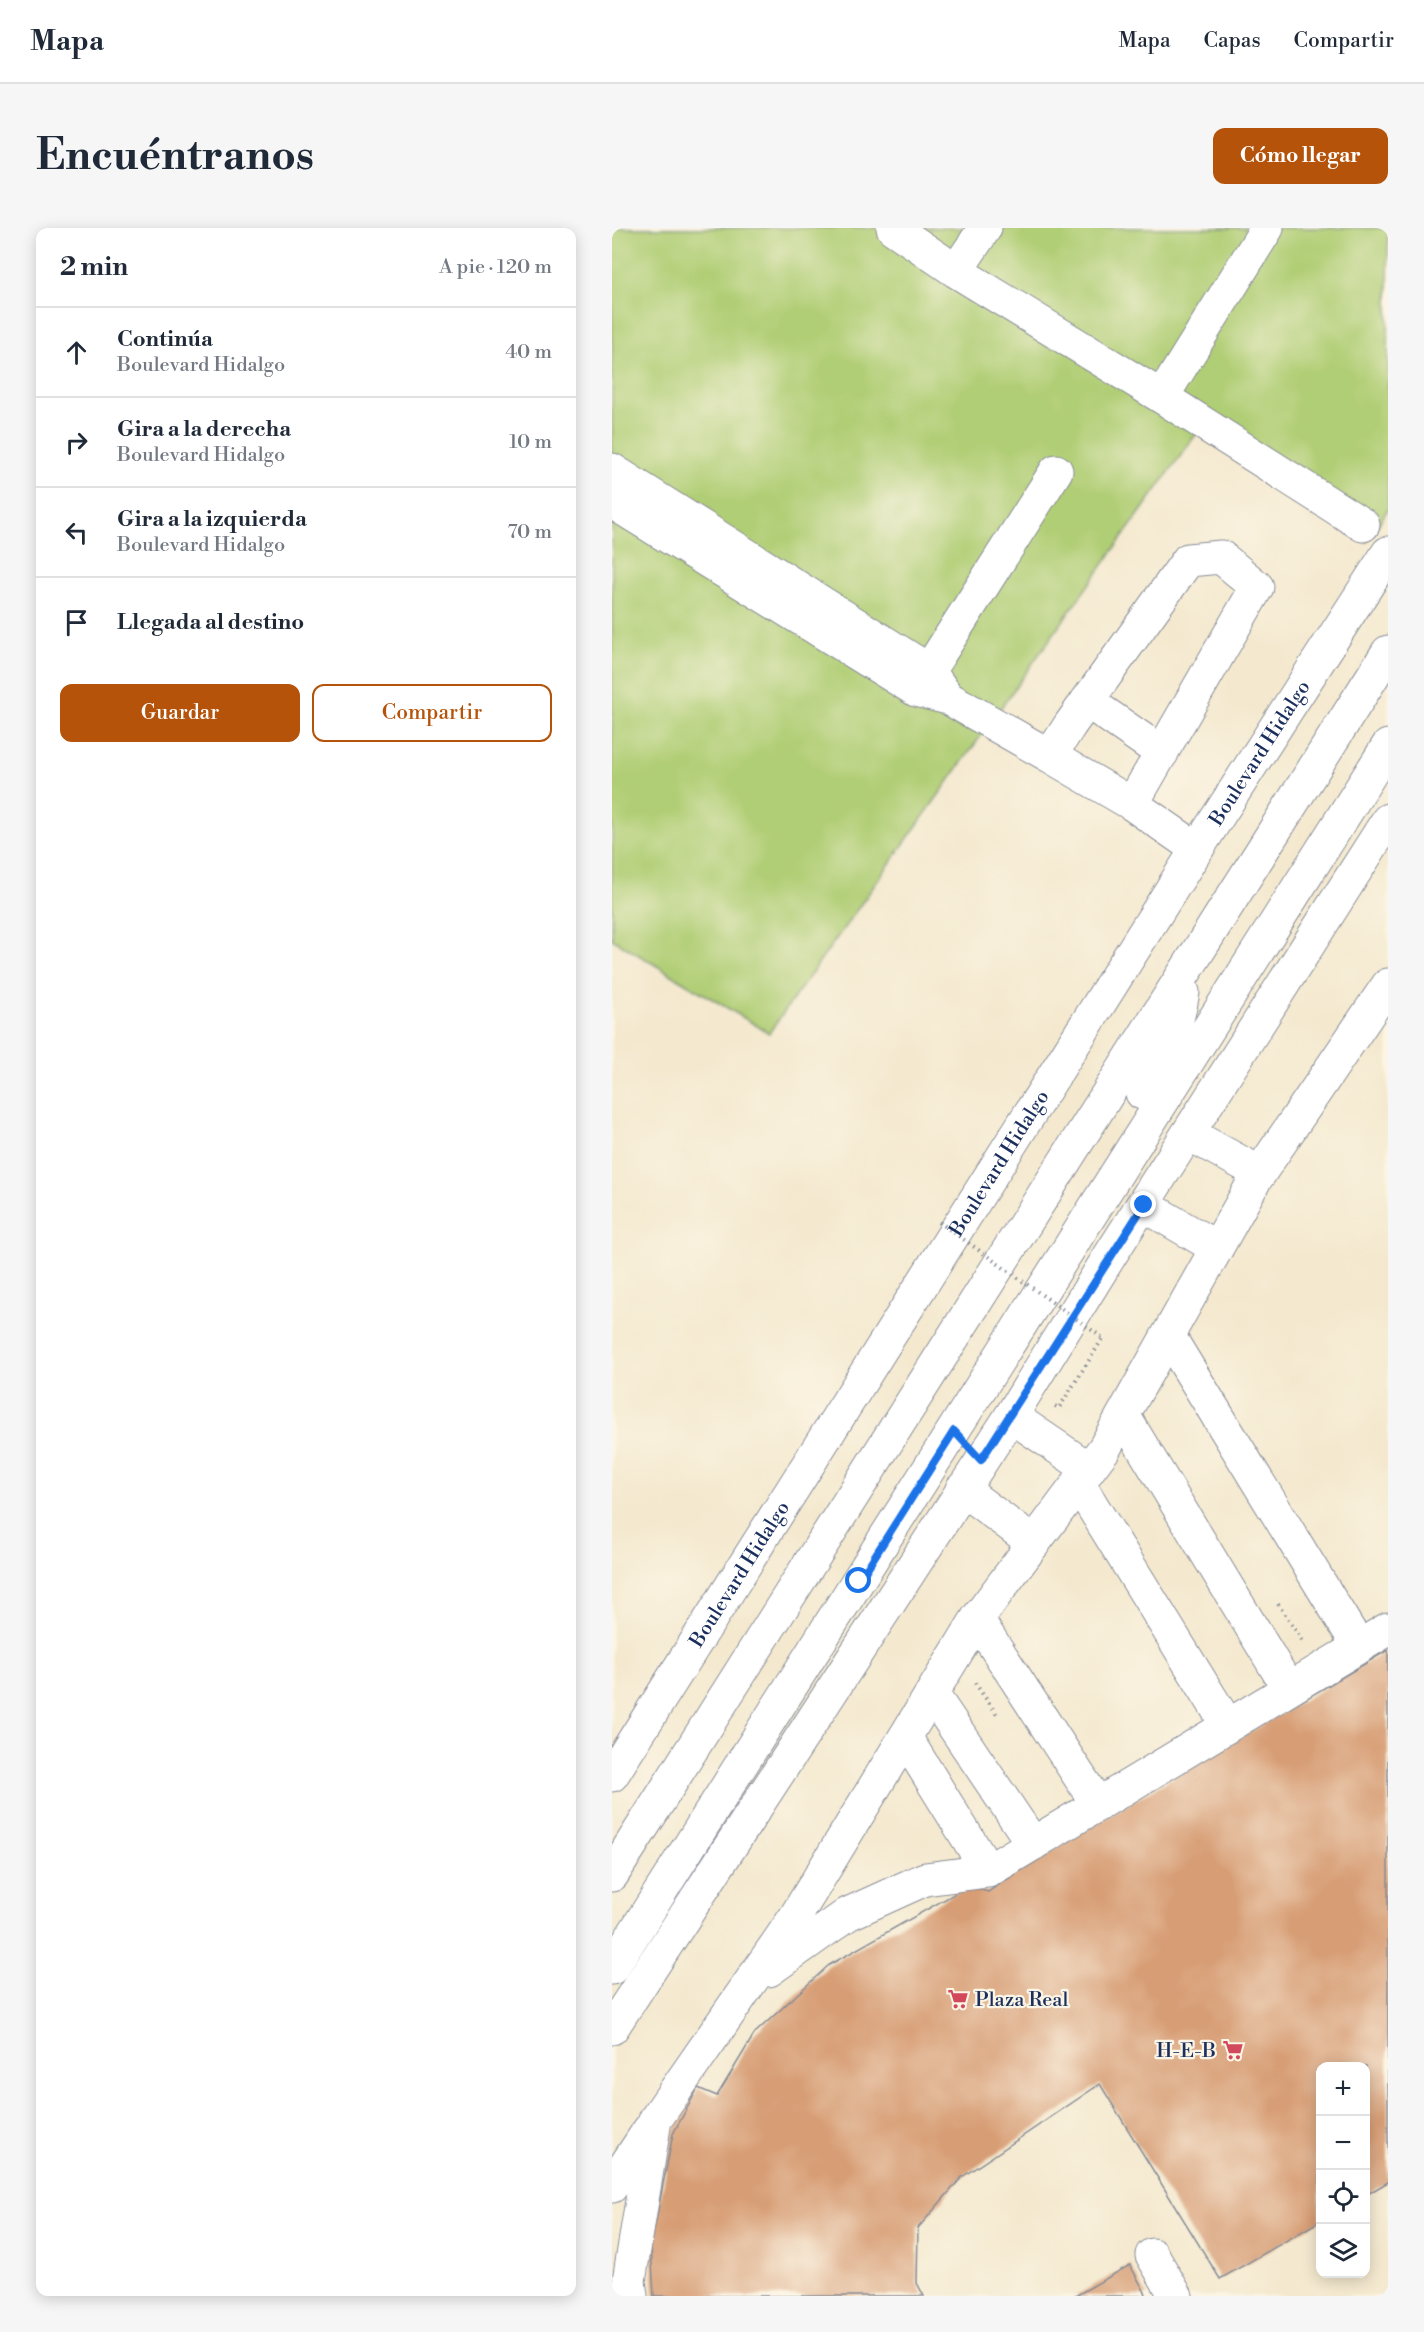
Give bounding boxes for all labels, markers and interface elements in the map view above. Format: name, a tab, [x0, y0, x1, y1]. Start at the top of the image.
text: Mapa	[30, 24, 104, 59]
text: Mapa	[1119, 28, 1171, 54]
text: Capas	[1204, 28, 1261, 54]
text: Compartir	[1294, 28, 1394, 54]
button: Cómo llegar	[1213, 128, 1388, 184]
text: Encuéntranos	[36, 130, 314, 183]
text: 2 min	[60, 251, 128, 283]
text: A pie · 120 m	[439, 255, 552, 280]
text: Continúa	[117, 326, 213, 353]
icon: ahead	[60, 336, 93, 369]
text: 40 m	[505, 340, 552, 365]
text: Boulevard Hidalgo	[117, 353, 285, 378]
text: Gira a la derecha	[117, 416, 291, 443]
icon: right	[60, 426, 93, 459]
text: 10 m	[509, 430, 552, 455]
text: Boulevard Hidalgo	[117, 443, 285, 468]
text: Gira a la izquierda	[117, 506, 307, 533]
icon: left	[60, 516, 93, 549]
text: 70 m	[508, 520, 552, 545]
text: Boulevard Hidalgo	[117, 533, 285, 558]
icon: arrive	[60, 606, 93, 639]
text: Llegada al destino	[117, 609, 304, 636]
street label: Boulevard Hidalgo	[1204, 676, 1317, 832]
button: Guardar	[60, 684, 300, 742]
button: Compartir	[312, 684, 552, 742]
street label: Boulevard Hidalgo	[944, 1086, 1055, 1242]
route end	[1130, 1191, 1156, 1217]
street label: Boulevard Hidalgo	[684, 1497, 796, 1653]
route start	[845, 1567, 871, 1593]
supermarket icon: Plaza Real	[946, 1987, 970, 2011]
place label: Plaza Real	[975, 1988, 1068, 2013]
supermarket icon: H-E-B	[1221, 2038, 1245, 2062]
place label: H-E-B	[1156, 2039, 1216, 2064]
map controls	[1316, 2062, 1370, 2278]
button: +	[1316, 2062, 1370, 2116]
button: −	[1316, 2116, 1370, 2170]
button: locate	[1316, 2170, 1370, 2224]
button: layers	[1316, 2224, 1370, 2278]

